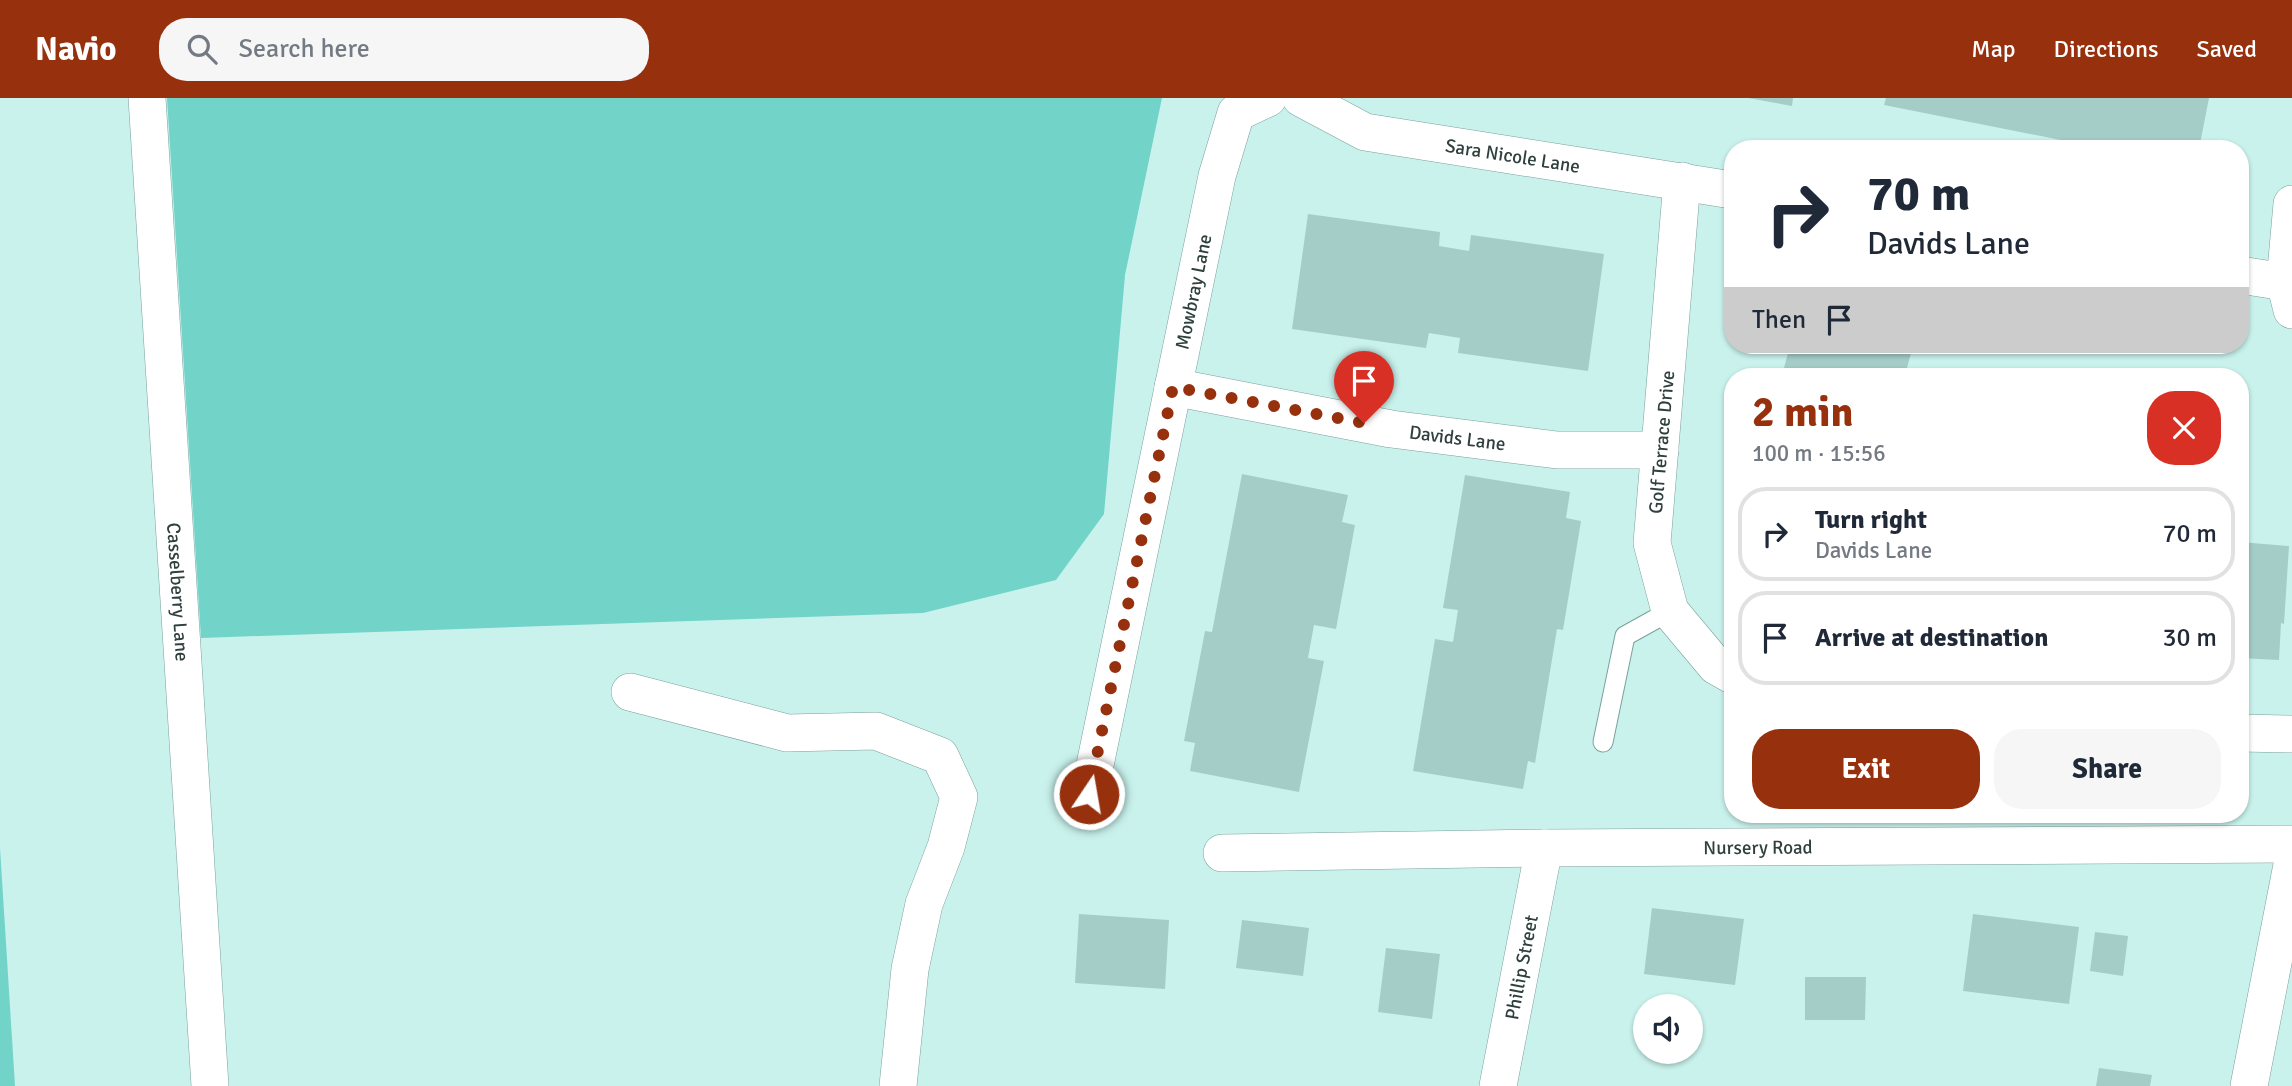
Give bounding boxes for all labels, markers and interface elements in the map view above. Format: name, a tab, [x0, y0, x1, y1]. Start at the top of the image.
search box	[159, 18, 649, 81]
text: Navio	[35, 29, 117, 70]
icon: search	[183, 30, 221, 68]
text: Search here	[239, 33, 370, 65]
text: Map	[1971, 34, 2016, 64]
text: Directions	[2054, 34, 2159, 64]
text: Saved	[2197, 34, 2257, 64]
street label: Sara Nicole Lane	[1443, 134, 1582, 179]
text: 70 m	[1867, 164, 1970, 224]
icon: right	[1752, 168, 1843, 259]
text: Davids Lane	[1867, 224, 2030, 263]
street label: Mowbray Lane	[1170, 232, 1218, 352]
icon: arrive	[1820, 301, 1858, 339]
text: Then	[1752, 304, 1806, 336]
pin	[1334, 351, 1394, 423]
icon: arrive	[1345, 362, 1383, 400]
street label: Golf Terrace Drive	[1644, 369, 1680, 515]
text: 2 min	[1752, 387, 1853, 438]
button: close	[2147, 391, 2221, 465]
street label: Davids Lane	[1408, 420, 1507, 456]
text: 100 m · 15:56	[1752, 439, 1886, 468]
text: Turn right	[1815, 504, 1927, 536]
icon: right	[1756, 515, 1794, 553]
text: 70 m	[2162, 518, 2217, 550]
street label: Casselberry Lane	[161, 522, 194, 662]
text: Davids Lane	[1815, 536, 1932, 565]
icon: arrive	[1756, 619, 1794, 657]
text: Arrive at destination	[1815, 622, 2048, 654]
text: 30 m	[2162, 622, 2217, 654]
button: Exit	[1752, 729, 1980, 809]
button: Share	[1994, 729, 2221, 809]
position arrow	[1052, 757, 1126, 831]
street label: Nursery Road	[1703, 836, 1813, 860]
street label: Phillip Street	[1500, 913, 1544, 1022]
map controls	[1633, 994, 1703, 1064]
button: sound	[1633, 994, 1703, 1064]

